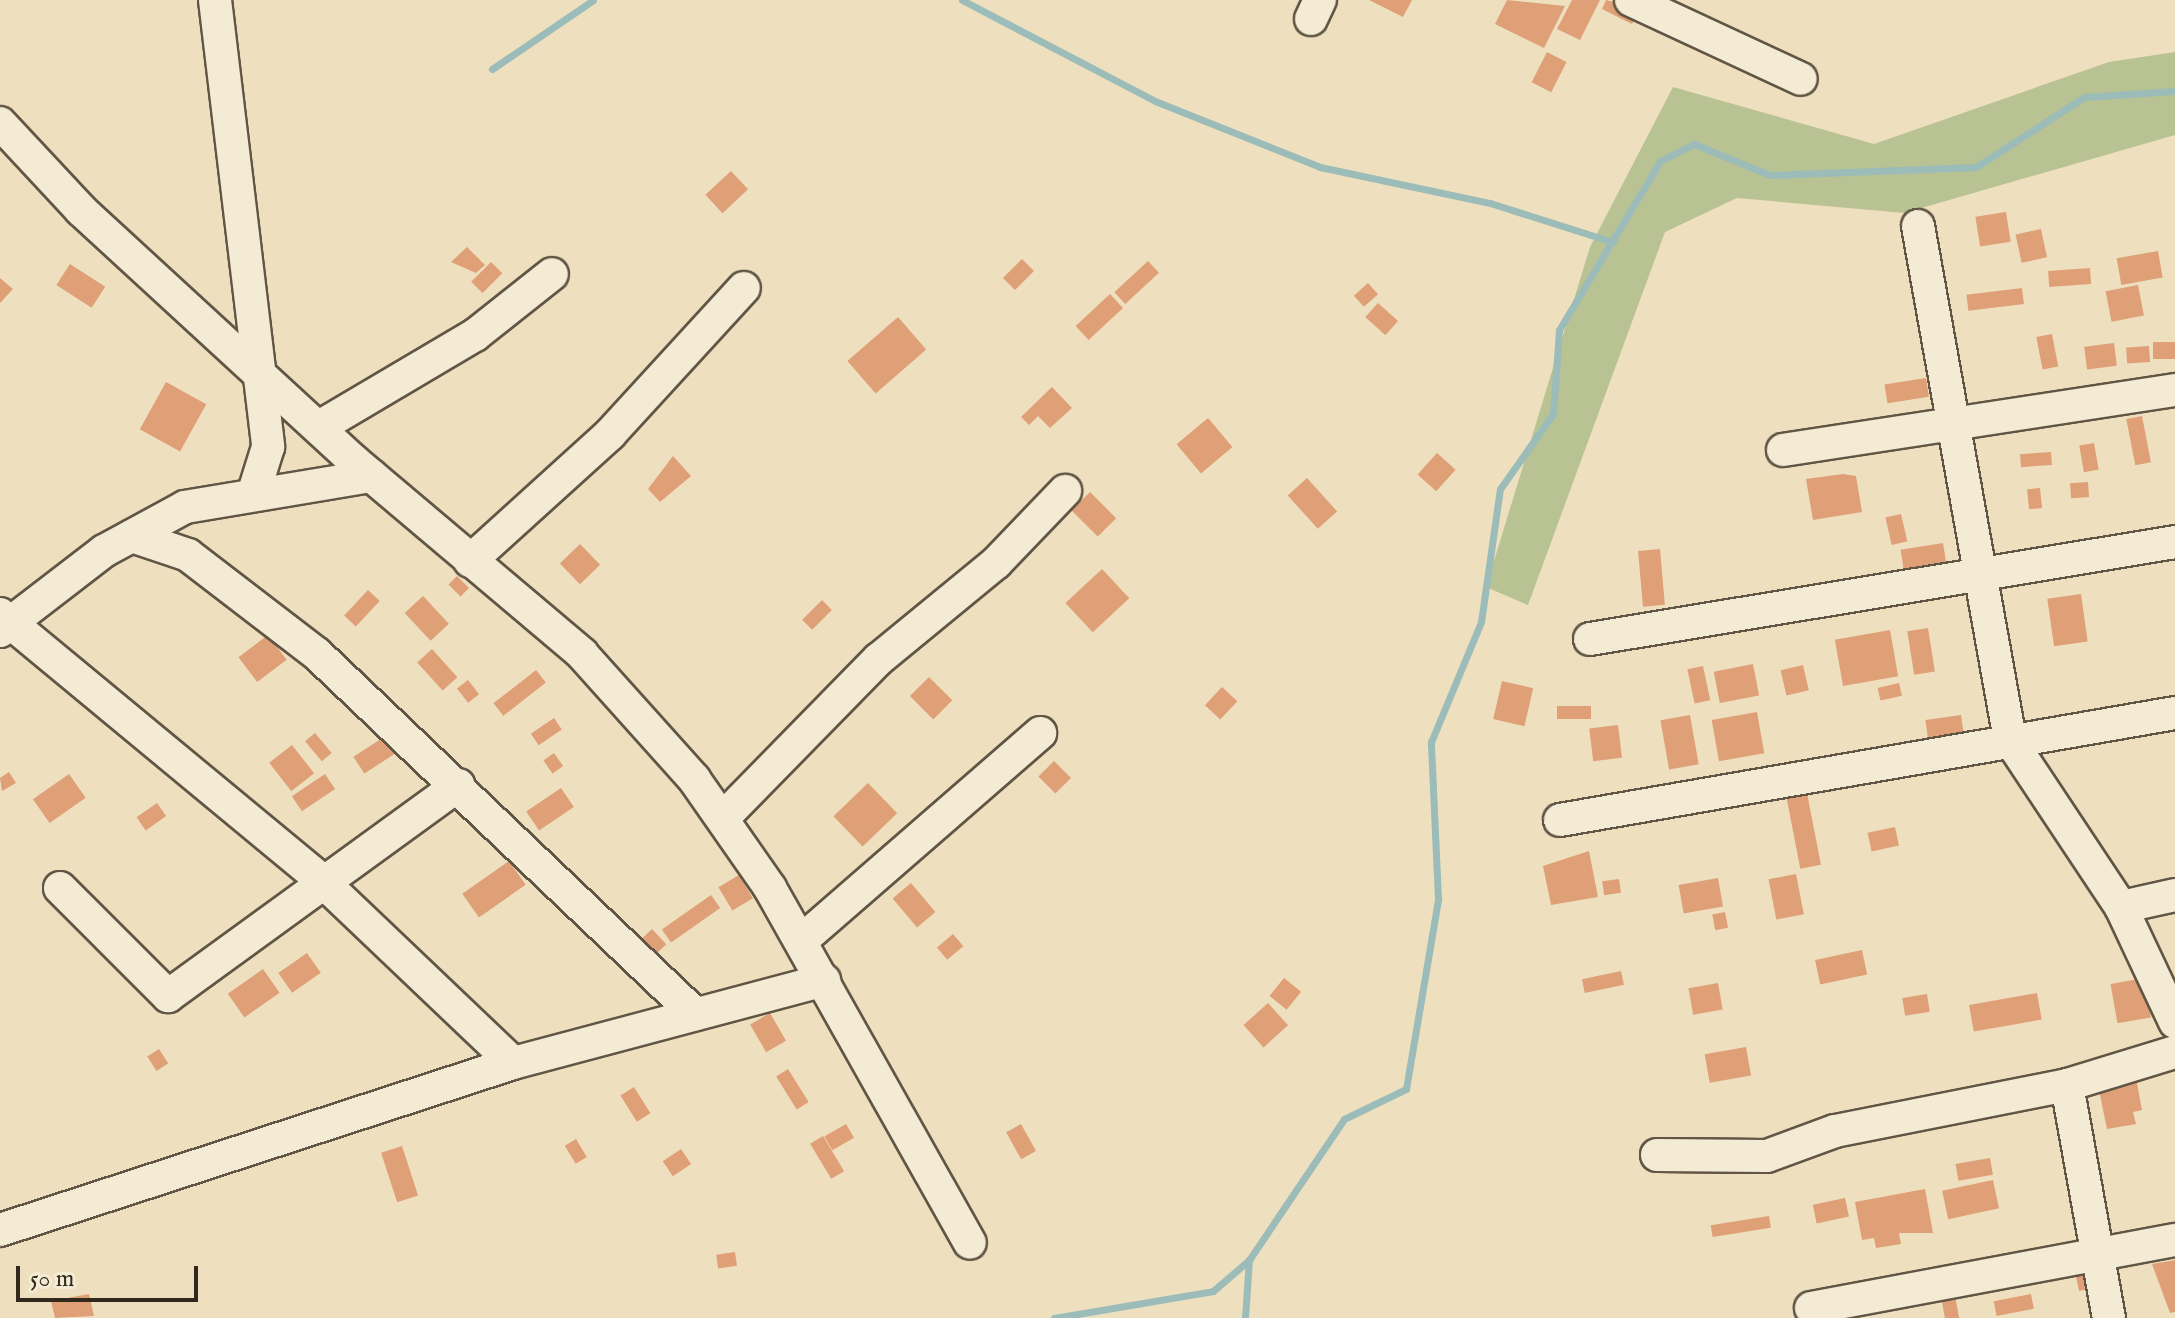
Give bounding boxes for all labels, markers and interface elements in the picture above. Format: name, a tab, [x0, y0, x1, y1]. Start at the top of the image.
scale bar	[20, 1250, 202, 1300]
text: 50 m	[30, 1264, 74, 1295]

